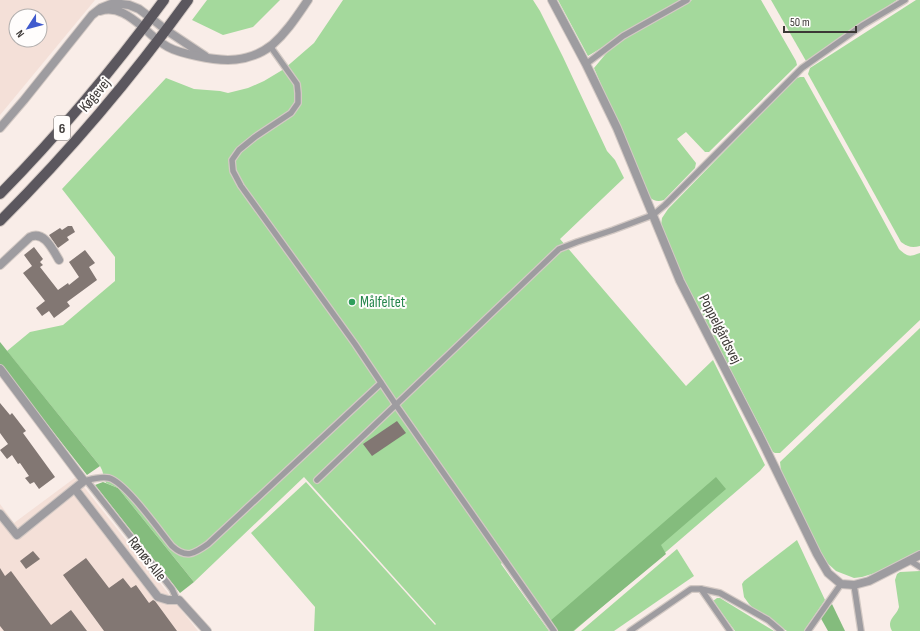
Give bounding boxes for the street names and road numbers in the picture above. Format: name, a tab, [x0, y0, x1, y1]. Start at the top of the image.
street label: Køgevej	[75, 74, 115, 116]
road number: 6	[54, 116, 70, 140]
street label: Poppelgårdsvej	[694, 291, 746, 367]
street label: Rønøs Alle	[124, 533, 170, 585]

